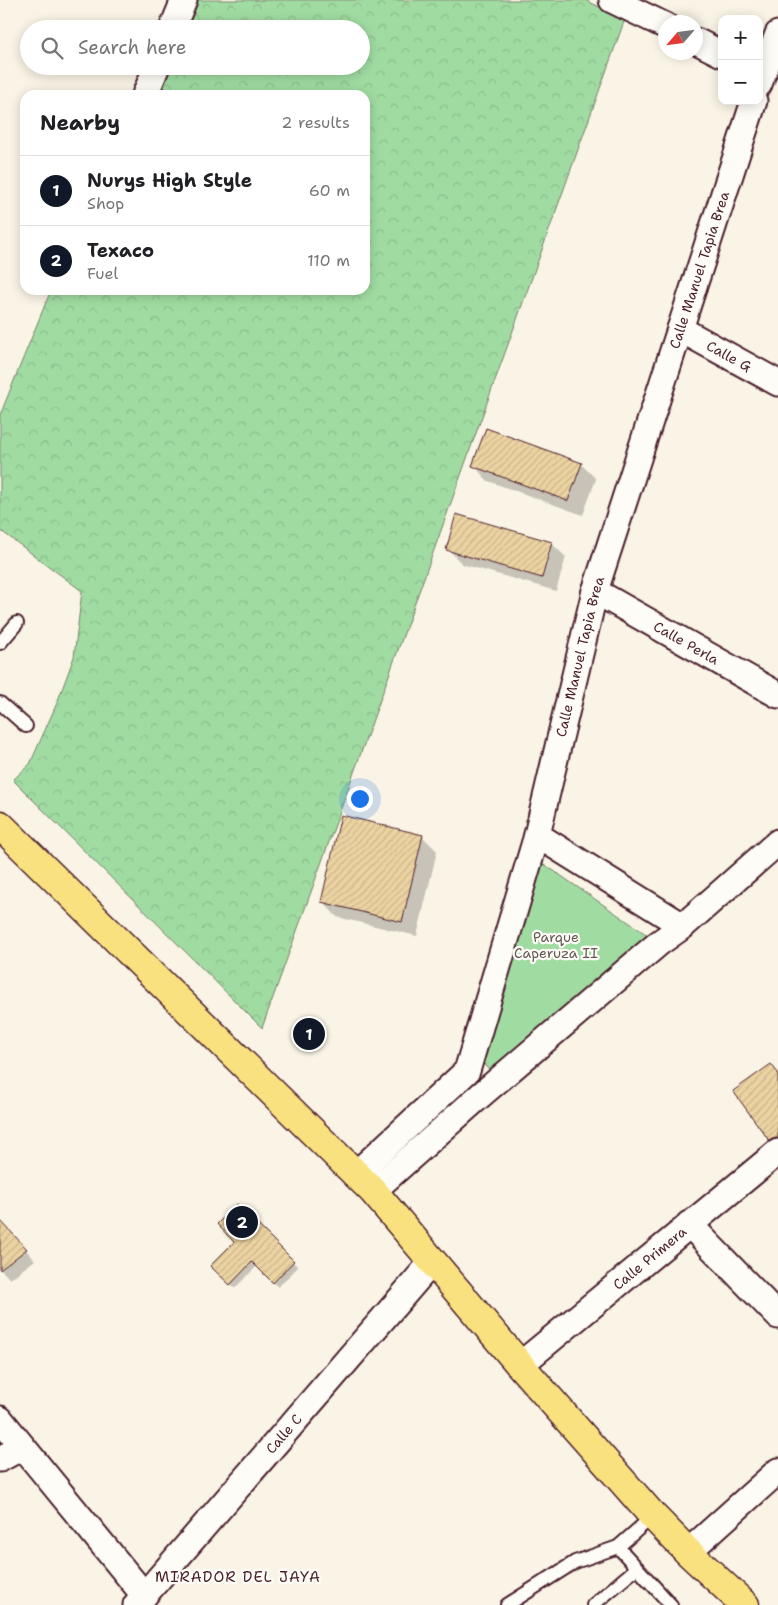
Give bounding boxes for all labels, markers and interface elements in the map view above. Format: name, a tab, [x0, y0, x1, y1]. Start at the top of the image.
north arrow	[658, 15, 703, 60]
map controls	[718, 15, 763, 105]
button: +	[718, 15, 763, 60]
search box	[20, 20, 370, 75]
icon: search	[38, 34, 66, 62]
text: Search here	[78, 35, 187, 60]
button: −	[718, 60, 763, 105]
text: Nearby	[40, 109, 120, 137]
text: 2 results	[281, 112, 350, 133]
text: Nurys High Style	[87, 168, 252, 193]
text: 1	[52, 180, 60, 201]
text: 60 m	[309, 180, 350, 201]
street label: Calle Manuel Tapia Brea	[665, 189, 733, 351]
text: Shop	[87, 193, 124, 214]
text: Texaco	[87, 238, 154, 263]
text: 2	[50, 250, 62, 271]
text: 110 m	[307, 250, 350, 271]
text: Fuel	[87, 263, 118, 284]
street label: Calle G	[703, 336, 755, 376]
street label: Calle Manuel Tapia Brea	[552, 574, 608, 739]
street label: Calle Perla	[650, 617, 722, 669]
your location	[347, 786, 373, 812]
park label: Parque Caperuza II	[514, 928, 598, 962]
pin: 1	[293, 1015, 325, 1053]
pin: 2	[226, 1203, 258, 1241]
street label: Calle Primera	[609, 1222, 690, 1294]
street label: Calle C	[262, 1410, 306, 1457]
district label: MIRADOR DEL JAYA	[155, 1567, 321, 1587]

